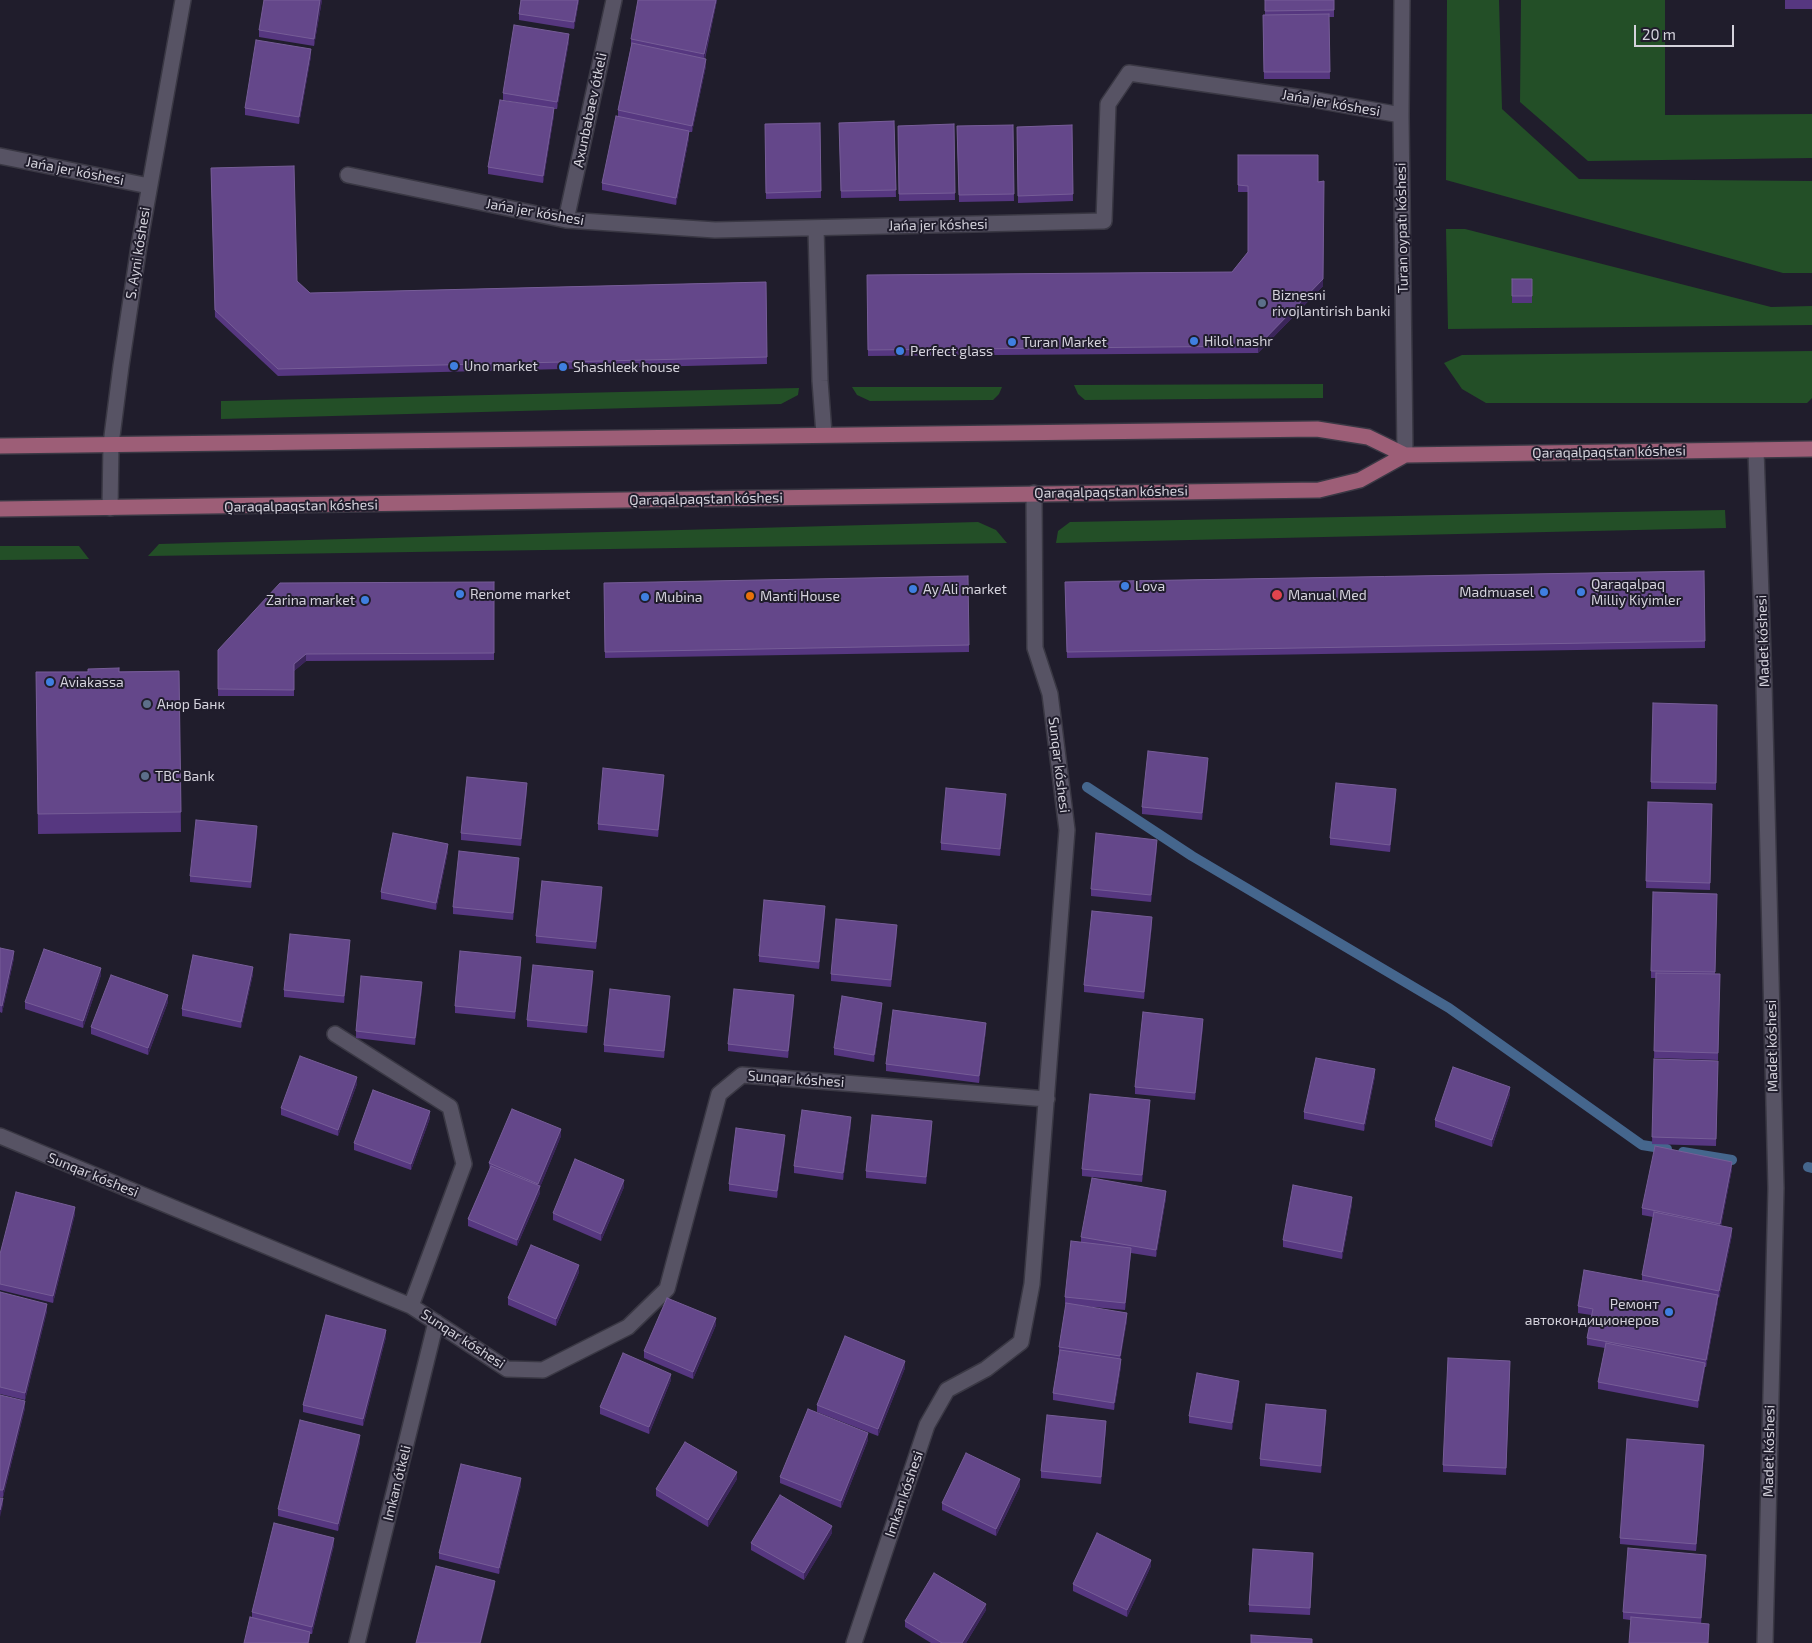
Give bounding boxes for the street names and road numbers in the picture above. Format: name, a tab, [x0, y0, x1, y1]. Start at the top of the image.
street label: Axunbabaev ótkeli	[570, 51, 610, 169]
street label: Jańa jer kóshesi	[1281, 86, 1381, 120]
street label: Jańa jer kóshesi	[25, 153, 125, 189]
street label: Turan oypatı kóshesi	[1392, 163, 1412, 293]
street label: Jańa jer kóshesi	[485, 195, 585, 229]
street label: S. Ayni kóshesi	[122, 206, 154, 300]
street label: Jańa jer kóshesi	[888, 216, 988, 234]
street label: Qaraqalpaqstan kóshesi	[1532, 442, 1686, 462]
street label: Qaraqalpaqstan kóshesi	[1034, 482, 1188, 502]
street label: Qaraqalpaqstan kóshesi	[629, 489, 783, 509]
street label: Qaraqalpaqstan kóshesi	[224, 496, 378, 516]
street label: Madet kóshesi	[1753, 595, 1773, 687]
street label: Sunqar kóshesi	[1045, 716, 1073, 814]
street label: Madet kóshesi	[1763, 1000, 1781, 1092]
street label: Sunqar kóshesi	[747, 1067, 845, 1091]
street label: Sunqar kóshesi	[45, 1149, 141, 1201]
street label: Sunqar kóshesi	[418, 1306, 508, 1372]
street label: Madet kóshesi	[1760, 1405, 1778, 1497]
street label: Imkan ótkeli	[379, 1443, 415, 1523]
street label: Imkan kóshesi	[881, 1449, 927, 1539]

